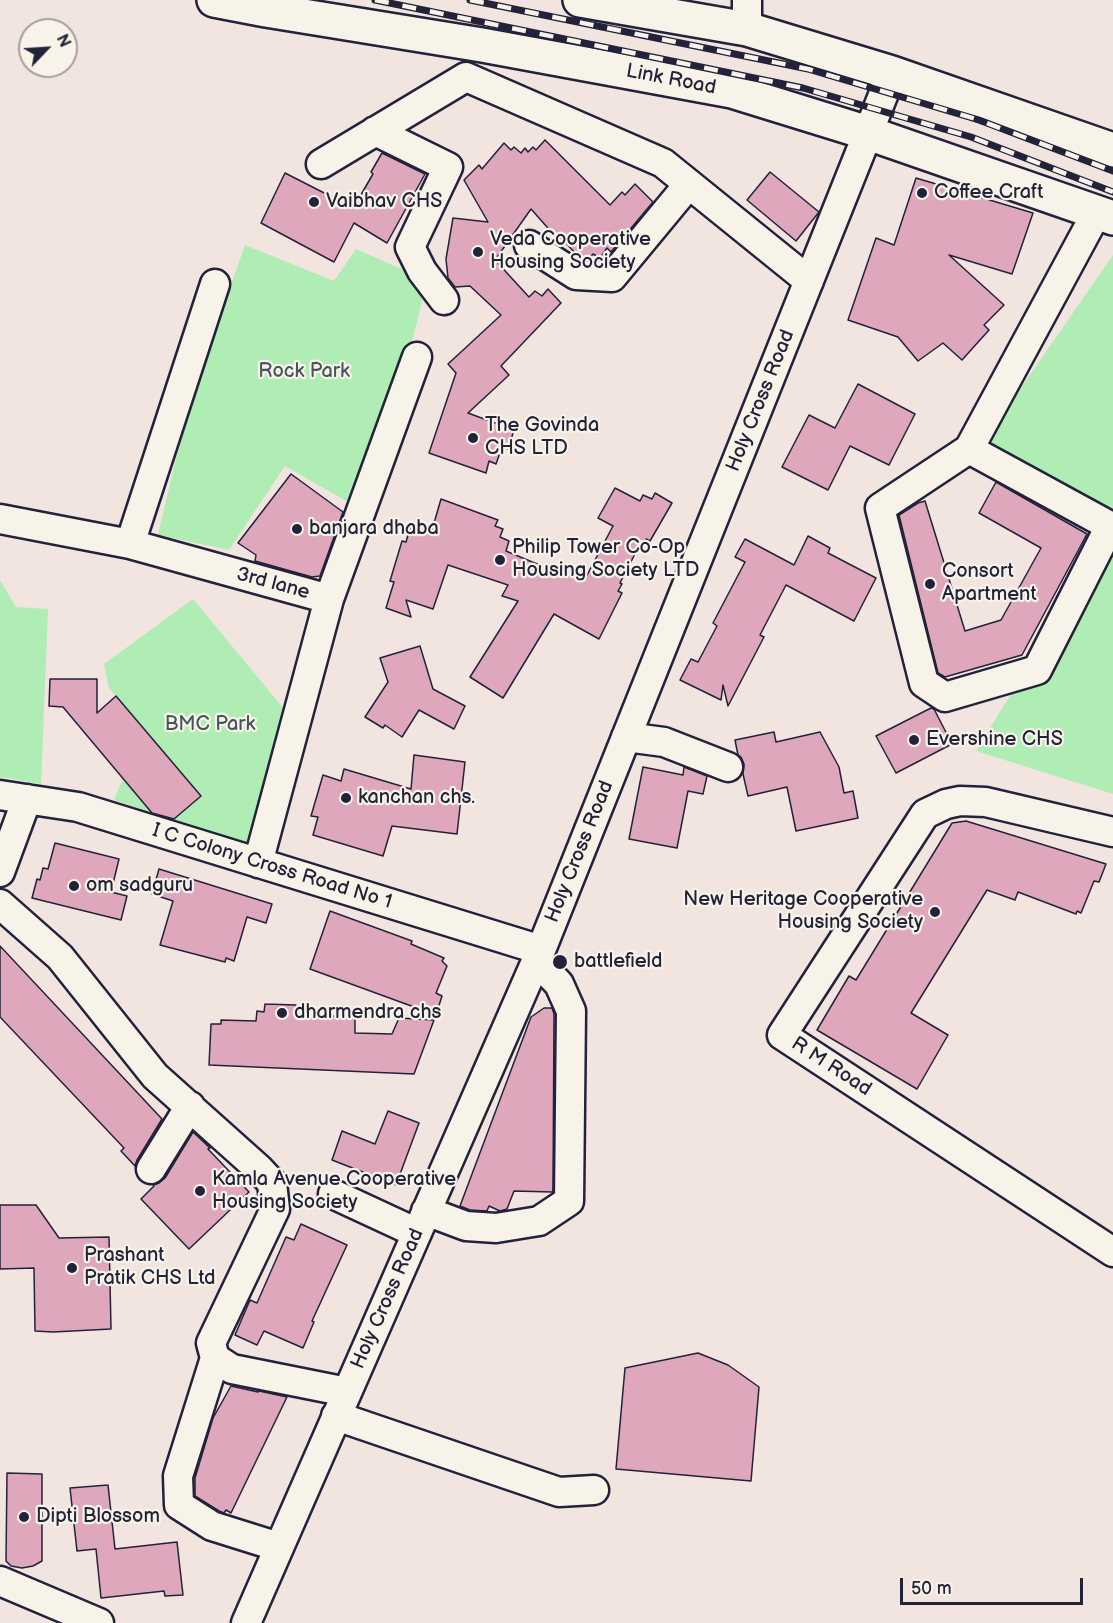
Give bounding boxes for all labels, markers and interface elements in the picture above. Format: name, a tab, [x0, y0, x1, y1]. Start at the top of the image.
north arrow	[18, 18, 78, 78]
text: N	[52, 32, 74, 50]
street label: Link Road	[624, 60, 718, 100]
place label: Coffee Craft	[934, 181, 1043, 205]
marker: Coffee Craft	[915, 186, 929, 200]
place label: Vaibhav CHS	[326, 190, 442, 214]
marker: Vaibhav CHS	[307, 195, 321, 209]
place label: Veda Cooperative Housing Society	[490, 228, 651, 275]
marker: Veda Cooperative Housing Society	[471, 245, 485, 259]
street label: Holy Cross Road	[722, 327, 800, 475]
park label: Rock Park	[258, 360, 350, 384]
place label: The Govinda CHS LTD	[485, 414, 599, 461]
marker: The Govinda CHS LTD	[466, 431, 480, 445]
place label: banjara dhaba	[309, 517, 439, 541]
marker: banjara dhaba	[290, 522, 304, 536]
place label: Philip Tower Co-Op Housing Society LTD	[512, 536, 699, 583]
marker: Philip Tower Co-Op Housing Society LTD	[493, 553, 507, 567]
place label: Consort Apartment	[942, 560, 1037, 607]
street label: 3rd lane	[234, 563, 312, 605]
marker: Consort Apartment	[923, 577, 937, 591]
park label: BMC Park	[165, 713, 255, 737]
place label: Evershine CHS	[926, 728, 1063, 752]
marker: Evershine CHS	[907, 733, 921, 747]
street label: Holy Cross Road	[541, 778, 619, 926]
place label: kanchan chs.	[358, 786, 475, 810]
marker: kanchan chs.	[339, 791, 353, 805]
street label: I C Colony Cross Road No 1	[149, 819, 395, 915]
place label: om sadguru	[86, 874, 193, 898]
marker: om sadguru	[67, 879, 81, 893]
place label: New Heritage Cooperative Housing Society	[683, 888, 923, 935]
marker: New Heritage Cooperative Housing Society	[928, 905, 942, 919]
place label: battlefield	[574, 950, 662, 974]
marker: battlefield	[551, 953, 569, 971]
place label: dharmendra chs	[294, 1001, 441, 1025]
marker: dharmendra chs	[275, 1006, 289, 1020]
street label: R M Road	[786, 1032, 876, 1102]
place label: Kamla Avenue Cooperative Housing Society	[212, 1168, 456, 1215]
marker: Kamla Avenue Cooperative Housing Society	[193, 1184, 207, 1198]
street label: Holy Cross Road	[346, 1225, 430, 1373]
place label: Prashant Pratik CHS Ltd	[84, 1244, 216, 1291]
marker: Prashant Pratik CHS Ltd	[65, 1261, 79, 1275]
place label: Dipti Blossom	[36, 1505, 160, 1529]
marker: Dipti Blossom	[17, 1510, 31, 1524]
scale bar	[903, 1566, 1086, 1604]
text: 50 m	[911, 1578, 952, 1599]

